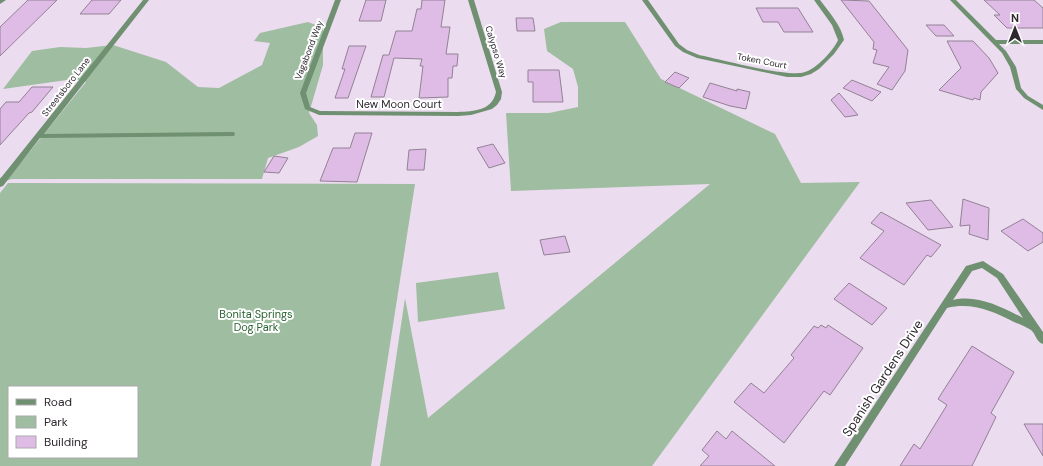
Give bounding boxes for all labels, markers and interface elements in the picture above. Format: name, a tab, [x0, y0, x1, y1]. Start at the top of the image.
north arrow	[995, 8, 1035, 48]
text: N	[1011, 11, 1019, 25]
street label: Vagabond Way	[292, 19, 326, 81]
street label: Calypso Way	[482, 24, 510, 80]
street label: Token Court	[736, 50, 788, 72]
street label: Streetsboro Lane	[39, 55, 93, 119]
street label: New Moon Court	[356, 97, 442, 111]
park label: Bonita Springs Dog Park	[219, 307, 293, 334]
street label: Spanish Gardens Drive	[838, 317, 927, 440]
legend	[8, 386, 138, 458]
text: Road	[44, 394, 72, 410]
text: Park	[44, 414, 68, 430]
text: Building	[44, 434, 88, 450]

